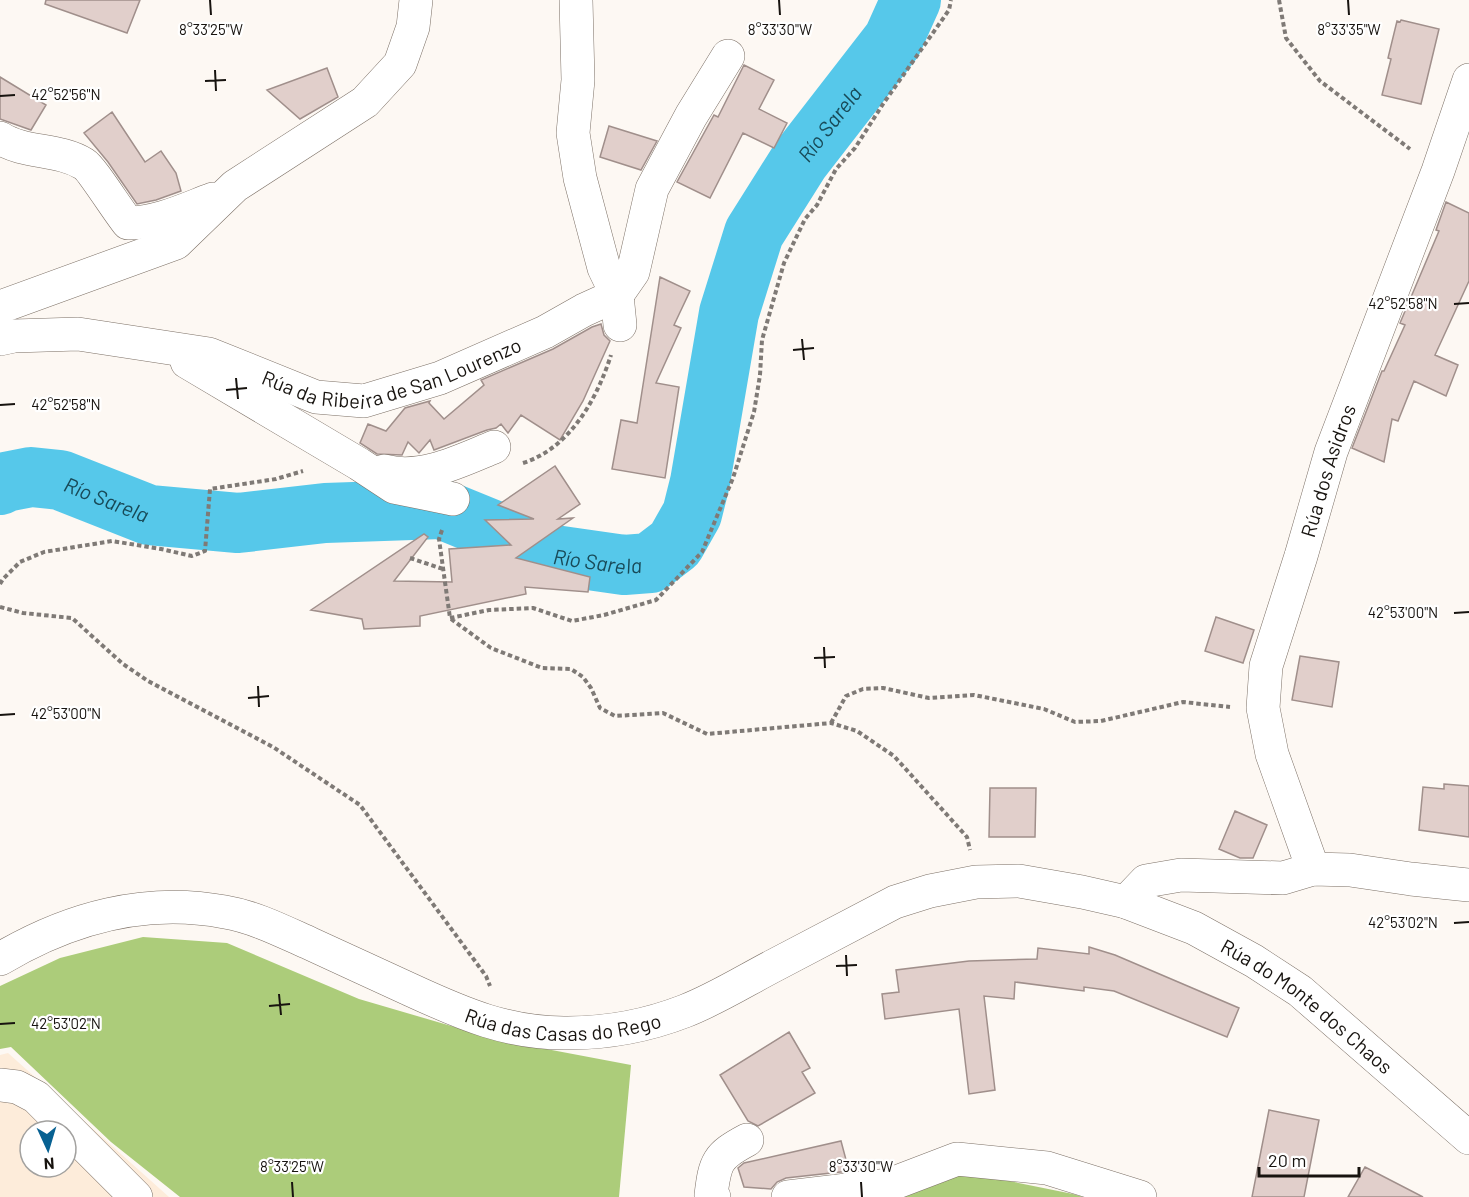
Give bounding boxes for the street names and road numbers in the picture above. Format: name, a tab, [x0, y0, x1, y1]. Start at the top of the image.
street label: Rúa da Ribeira de San Lourenzo	[259, 332, 525, 413]
street label: Rúa dos Asidros	[1295, 401, 1360, 540]
street label: Rúa do Monte dos Chaos	[1217, 933, 1398, 1078]
street label: Rúa das Casas do Rego	[462, 1002, 664, 1045]

